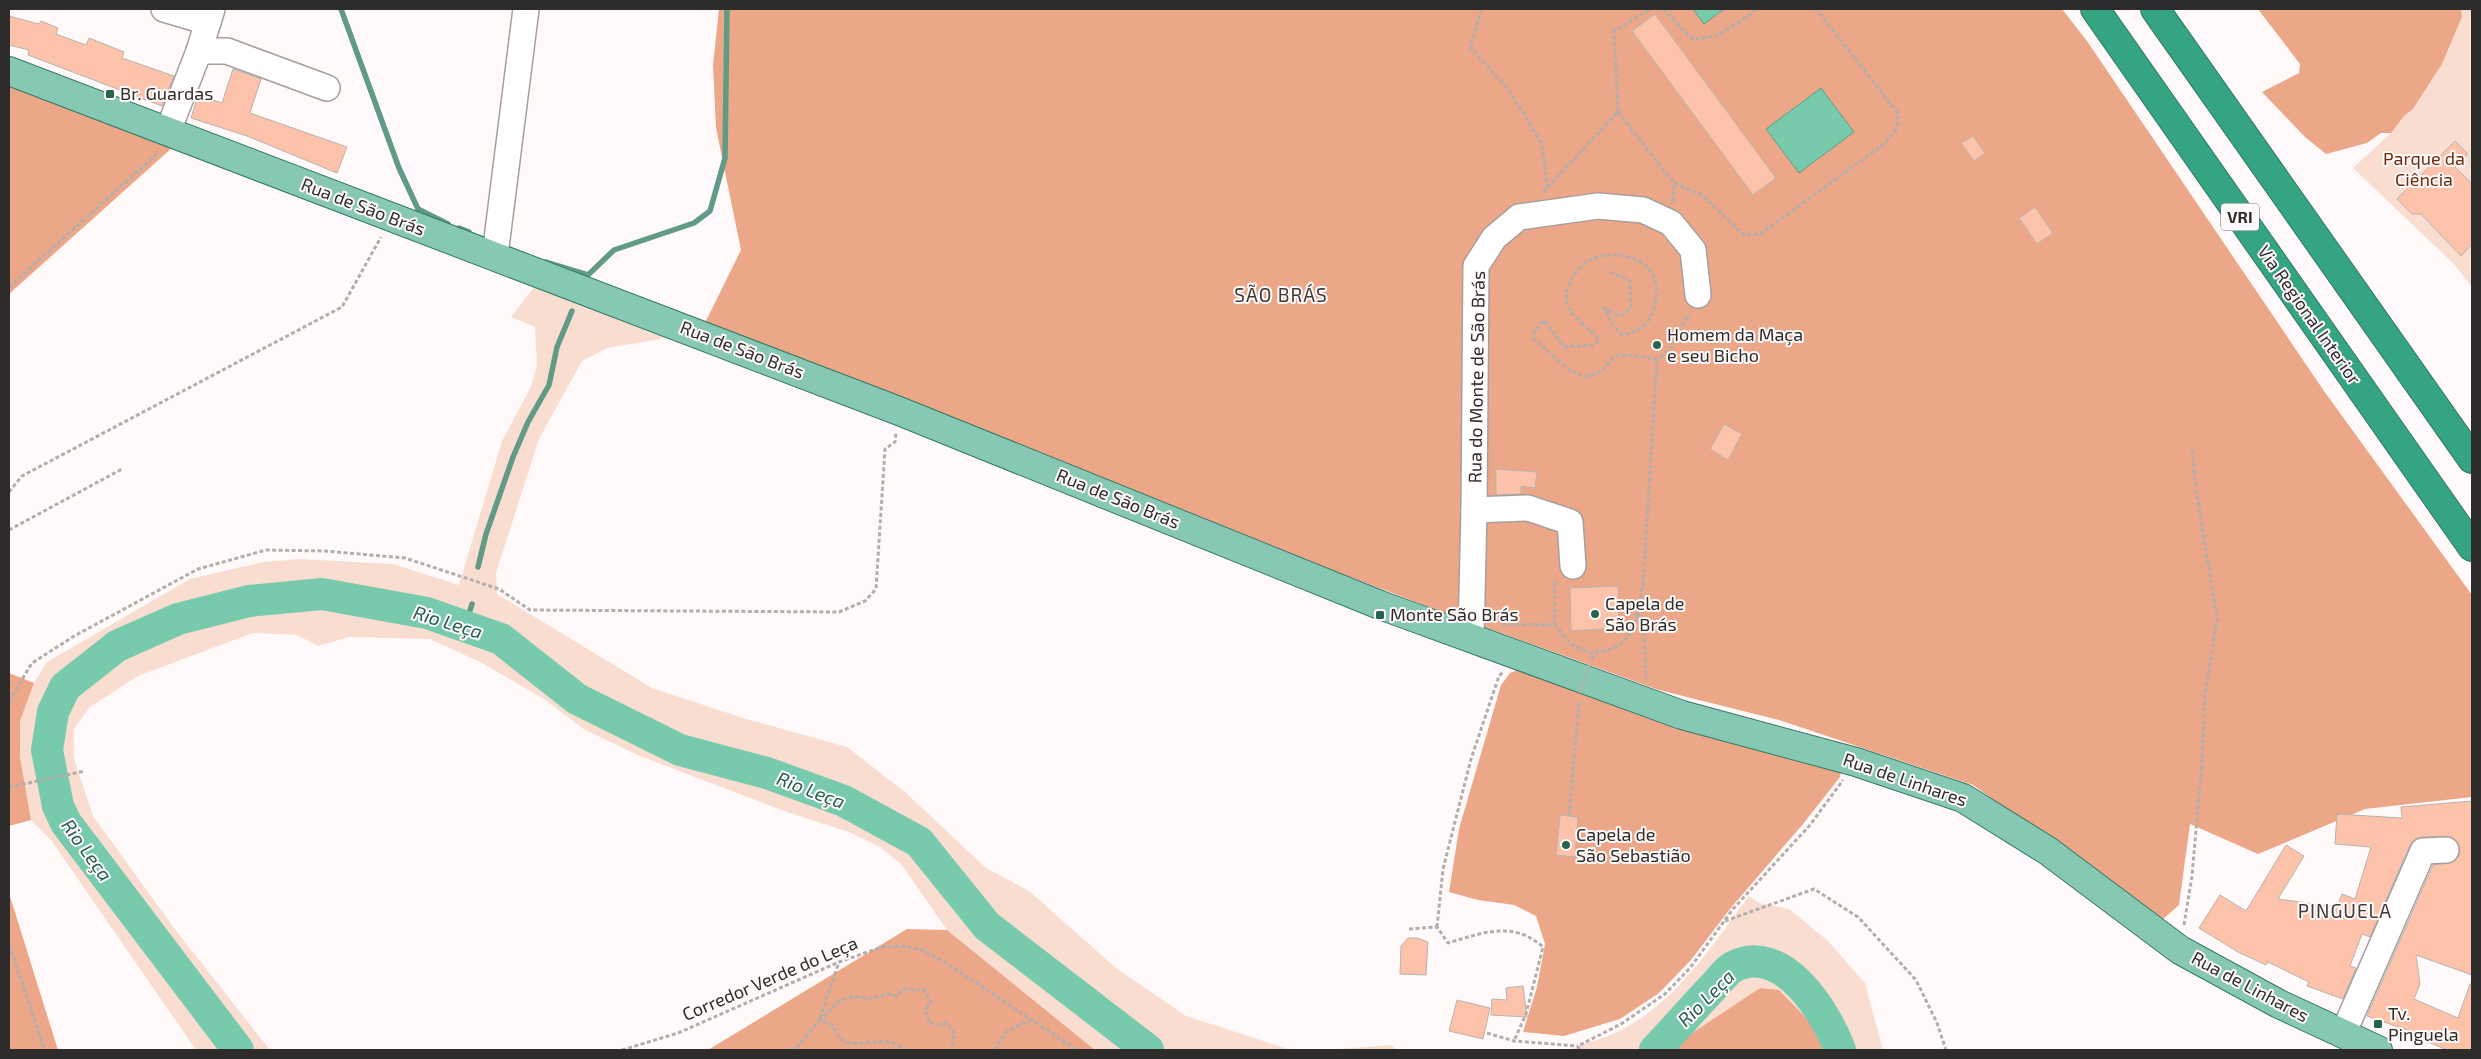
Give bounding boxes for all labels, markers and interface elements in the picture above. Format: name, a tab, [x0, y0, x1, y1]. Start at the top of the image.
place label: Br. Guardas	[120, 82, 213, 104]
marker: Br. Guardas	[104, 88, 116, 100]
park label: Parque da Ciência	[2383, 147, 2465, 190]
street label: Rua de São Brás	[298, 172, 428, 240]
road number: VRI	[2221, 203, 2259, 230]
street label: Via Regional Interior	[2254, 241, 2366, 388]
street label: Rua do Monte de São Brás	[1463, 271, 1489, 483]
district label: SÃO BRÁS	[1234, 283, 1328, 306]
street label: Rua de São Brás	[677, 315, 807, 383]
place label: Homem da Maça e seu Bicho	[1667, 323, 1803, 366]
marker: Homem da Maça e seu Bicho	[1651, 339, 1663, 351]
street label: Rua de São Brás	[1054, 463, 1183, 533]
place label: Capela de São Brás	[1605, 592, 1684, 635]
water label: Rio Leça	[411, 600, 485, 644]
place label: Monte São Brás	[1390, 603, 1519, 625]
marker: Capela de São Brás	[1589, 608, 1601, 620]
marker: Monte São Brás	[1374, 609, 1386, 621]
street label: Rua de Linhares	[1840, 748, 1970, 811]
water label: Rio Leça	[774, 766, 848, 814]
water label: Rio Leça	[56, 814, 118, 886]
place label: Capela de São Sebastião	[1576, 823, 1691, 866]
marker: Capela de São Sebastião	[1560, 839, 1572, 851]
district label: PINGUELA	[2298, 899, 2392, 922]
street label: Corredor Verde do Leça	[679, 931, 861, 1026]
street label: Rua de Linhares	[2188, 946, 2313, 1026]
water label: Rio Leça	[1672, 964, 1740, 1032]
place label: Tv. Pinguela	[2388, 1002, 2459, 1045]
marker: Tv. Pinguela	[2372, 1018, 2384, 1030]

